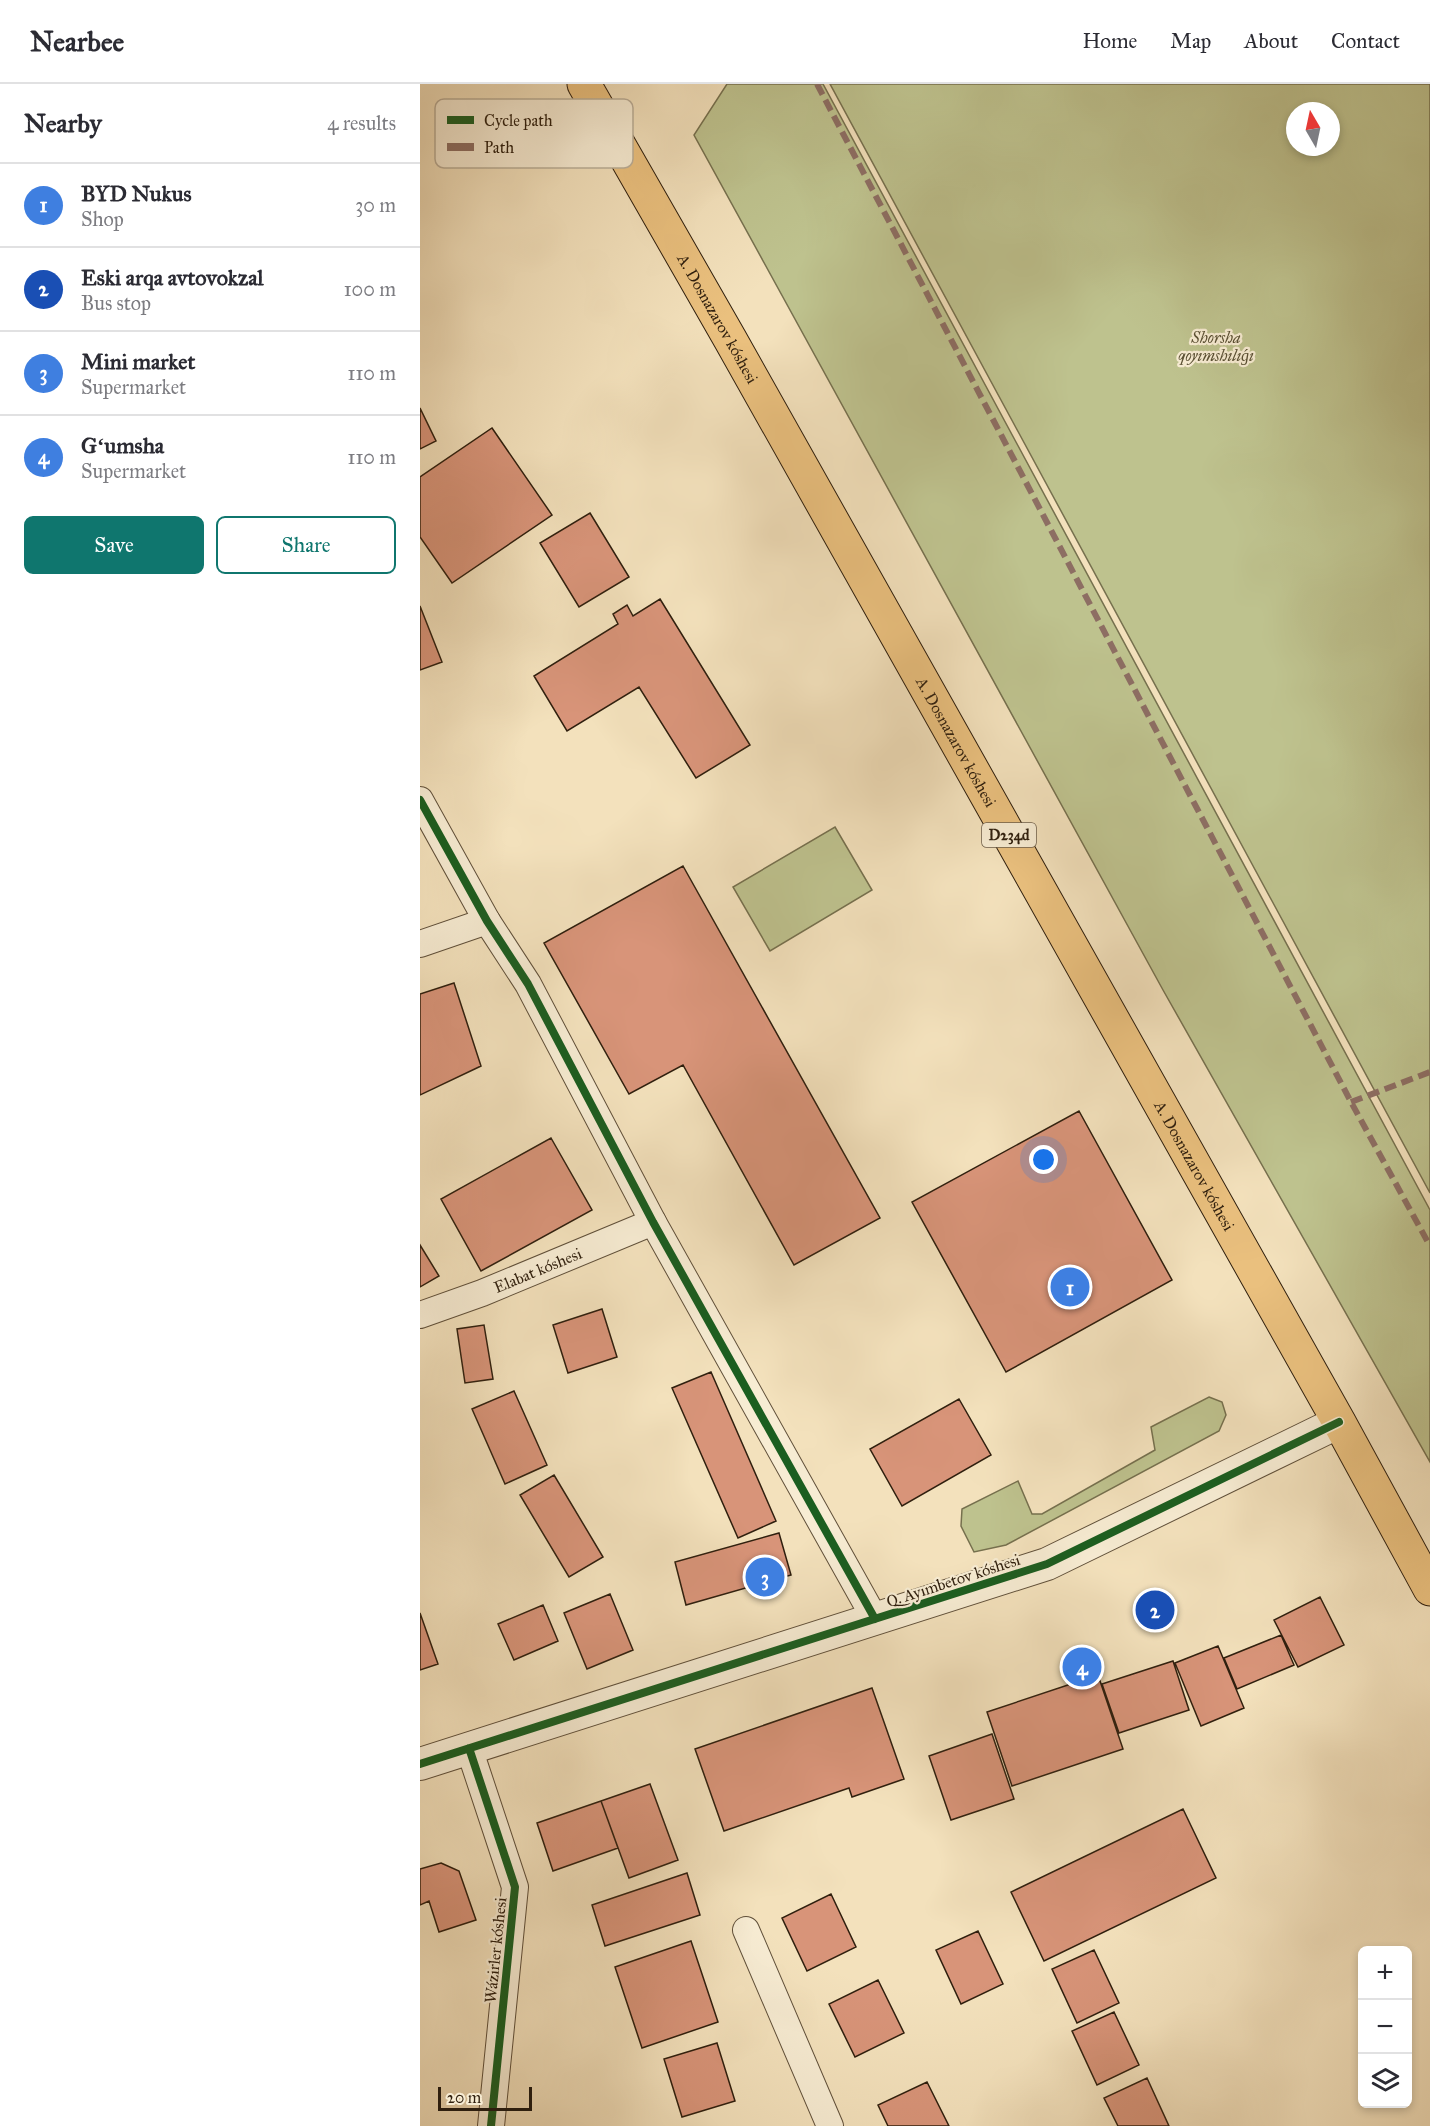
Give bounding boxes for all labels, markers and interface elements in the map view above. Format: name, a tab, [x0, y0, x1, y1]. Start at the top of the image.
text: Nearbee	[30, 24, 124, 59]
text: Home	[1082, 28, 1137, 54]
text: Map	[1170, 28, 1211, 54]
text: About	[1244, 28, 1298, 54]
text: Contact	[1331, 28, 1400, 54]
legend	[435, 99, 633, 168]
north arrow	[1286, 102, 1340, 156]
text: Nearby	[24, 107, 102, 139]
text: 4 results	[327, 111, 396, 135]
text: Cycle path	[484, 111, 553, 130]
text: Path	[484, 138, 514, 157]
text: BYD Nukus	[81, 180, 191, 207]
text: 1	[40, 193, 47, 217]
text: 30 m	[355, 193, 396, 217]
text: Shop	[81, 207, 124, 231]
street label: A. Dosnazarov kóshesi	[673, 250, 762, 387]
text: Eski arqa avtovokzal	[81, 264, 263, 291]
text: 2	[39, 277, 48, 301]
text: 100 m	[344, 277, 396, 301]
text: Bus stop	[81, 291, 151, 315]
park label: Shorsha qoyımshılıǵı	[1178, 328, 1254, 365]
text: Mini market	[81, 348, 195, 375]
text: 3	[40, 361, 48, 385]
text: 110 m	[348, 361, 396, 385]
text: Supermarket	[81, 375, 186, 399]
text: Gʻumsha	[81, 432, 164, 459]
text: 4	[38, 445, 49, 469]
text: 110 m	[348, 445, 396, 469]
text: Supermarket	[81, 459, 186, 483]
button: Save	[24, 516, 204, 574]
button: Share	[216, 516, 396, 574]
street label: A. Dosnazarov kóshesi	[912, 673, 1000, 811]
road number: D234d	[982, 823, 1036, 847]
street label: A. Dosnazarov kóshesi	[1150, 1097, 1239, 1235]
your location	[1029, 1145, 1058, 1174]
street label: Elabat kóshesi	[491, 1243, 585, 1297]
pin: 1	[1050, 1264, 1090, 1310]
street label: Q. Ayımbetov kóshesi	[884, 1550, 1023, 1611]
pin: 3	[746, 1554, 784, 1600]
pin: 2	[1136, 1588, 1174, 1633]
pin: 4	[1062, 1644, 1102, 1690]
street label: Wázirler kóshesi	[480, 1896, 511, 2004]
map controls	[1358, 1946, 1412, 2108]
button: +	[1358, 1946, 1412, 2000]
button: −	[1358, 2000, 1412, 2054]
button: layers	[1358, 2054, 1412, 2108]
scale bar	[438, 2084, 532, 2112]
text: 20 m	[447, 2088, 481, 2107]

